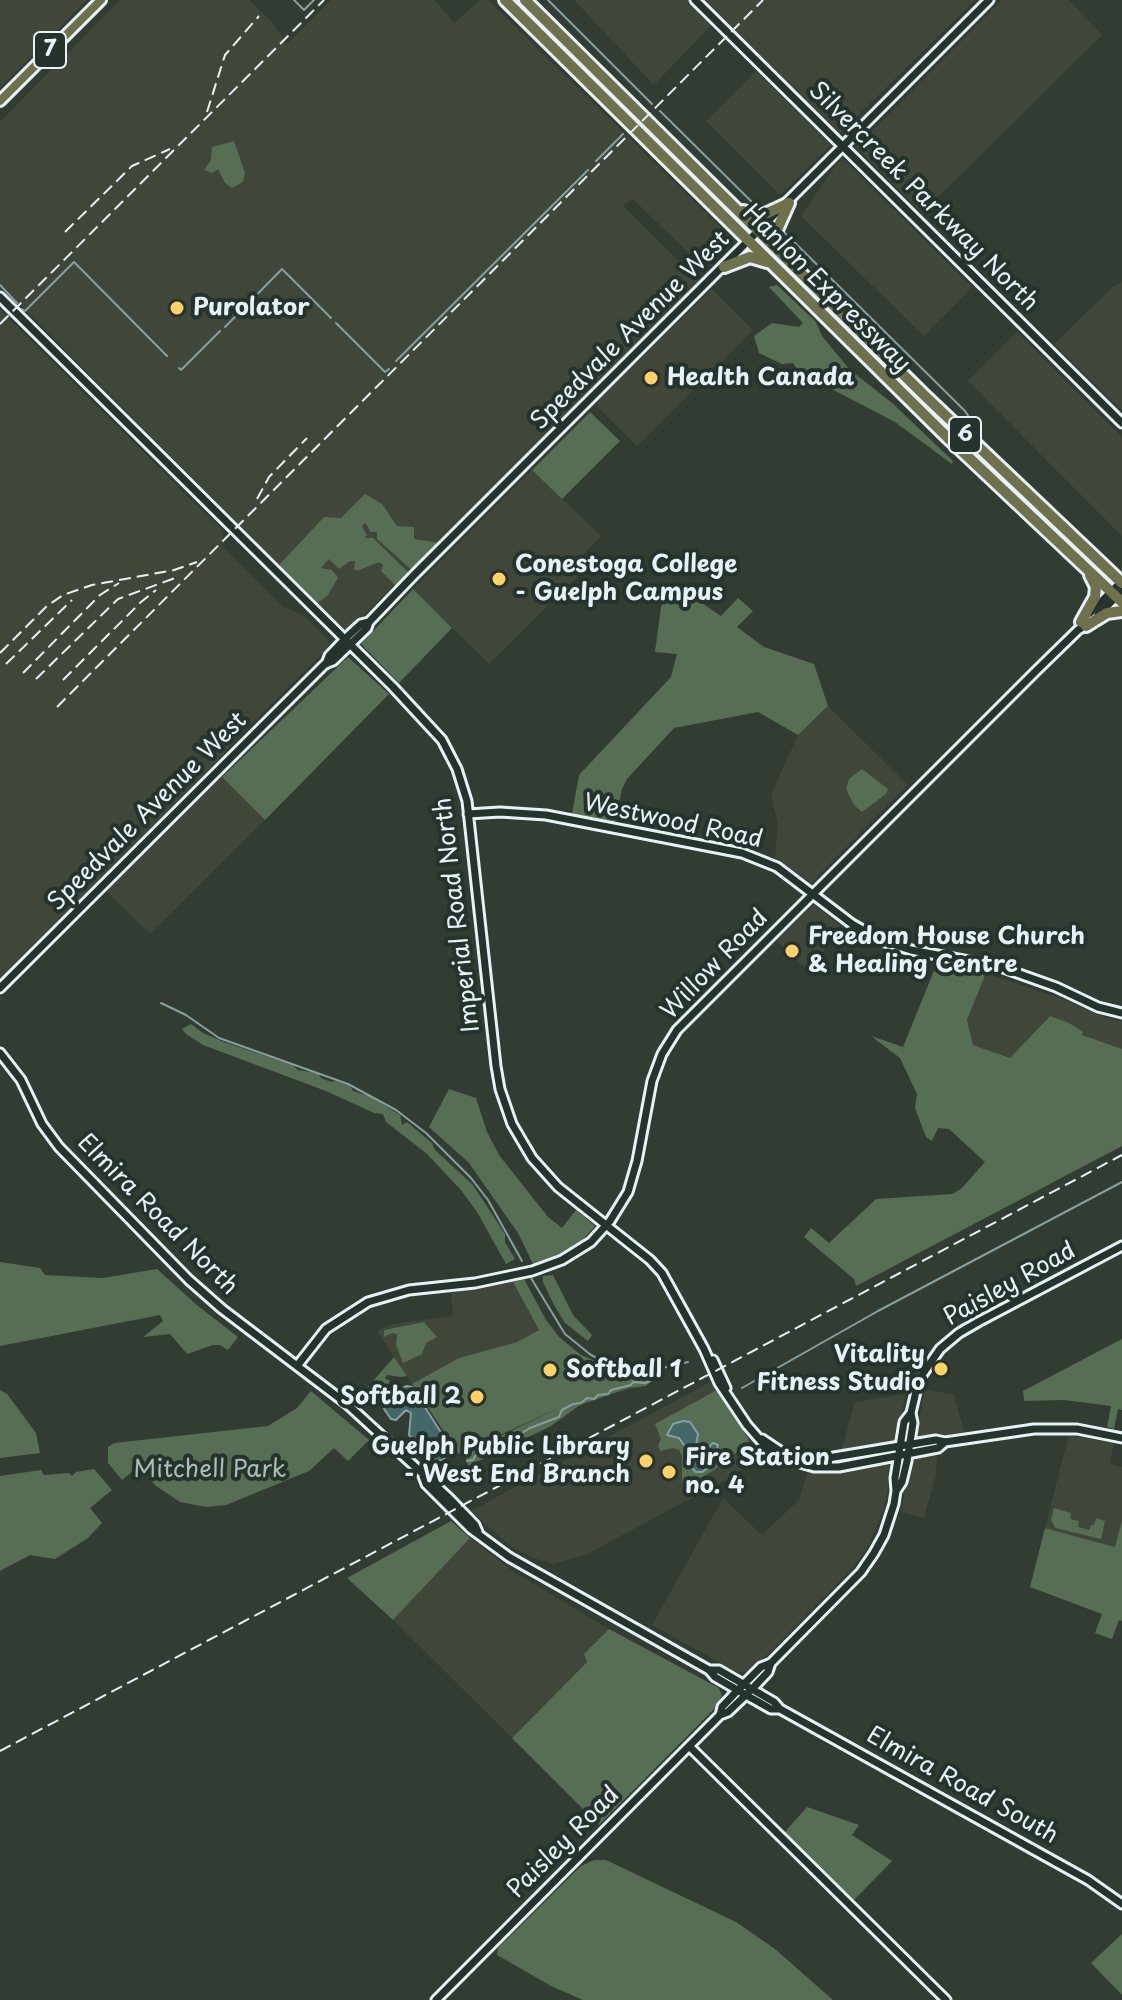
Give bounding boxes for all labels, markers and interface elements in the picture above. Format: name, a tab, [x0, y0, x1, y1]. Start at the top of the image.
road number: 7	[34, 32, 66, 68]
street label: Silvercreek Parkway North	[802, 76, 1044, 318]
street label: Hanlon Expressway	[736, 199, 916, 379]
street label: Speedvale Avenue West	[526, 226, 736, 436]
place label: Purolator	[193, 294, 310, 322]
marker: Purolator	[168, 299, 186, 317]
place label: Health Canada	[667, 364, 854, 392]
marker: Health Canada	[642, 369, 660, 387]
road number: 6	[949, 417, 981, 453]
place label: Conestoga College - Guelph Campus	[515, 551, 737, 607]
marker: Conestoga College - Guelph Campus	[490, 570, 508, 588]
street label: Speedvale Avenue West	[43, 707, 253, 917]
street label: Westwood Road	[581, 789, 765, 855]
street label: Imperial Road North	[429, 796, 487, 1034]
street label: Willow Road	[655, 904, 775, 1026]
place label: Freedom House Church & Healing Centre	[808, 923, 1085, 979]
marker: Freedom House Church & Healing Centre	[783, 942, 801, 960]
street label: Elmira Road North	[71, 1129, 243, 1301]
street label: Paisley Road	[939, 1237, 1081, 1333]
place label: Vitality Fitness Studio	[757, 1341, 925, 1397]
place label: Softball 1	[566, 1356, 681, 1384]
marker: Vitality Fitness Studio	[932, 1360, 950, 1378]
marker: Softball 1	[541, 1361, 559, 1379]
place label: Softball 2	[340, 1383, 461, 1411]
marker: Softball 2	[468, 1388, 486, 1406]
place label: Guelph Public Library - West End Branch	[371, 1433, 630, 1489]
place label: Fire Station no. 4	[685, 1444, 830, 1500]
marker: Guelph Public Library - West End Branch	[637, 1452, 655, 1470]
park label: Mitchell Park	[134, 1456, 286, 1484]
marker: Fire Station no. 4	[660, 1463, 678, 1481]
street label: Elmira Road South	[861, 1721, 1063, 1851]
street label: Paisley Road	[502, 1781, 626, 1905]

